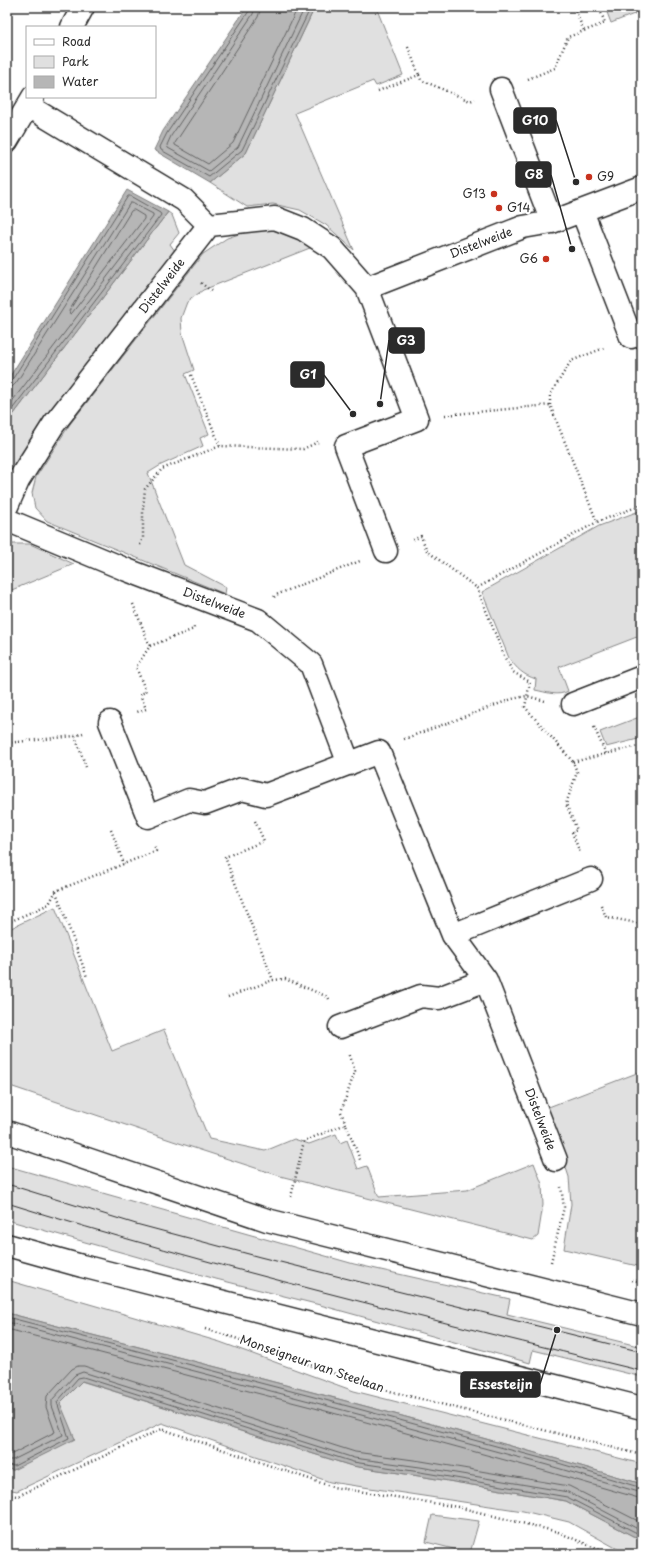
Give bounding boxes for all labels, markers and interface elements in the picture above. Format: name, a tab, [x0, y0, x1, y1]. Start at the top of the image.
legend	[26, 26, 156, 98]
text: Road	[62, 32, 91, 50]
text: Park	[62, 52, 89, 70]
text: Water	[62, 72, 99, 90]
callout: G10	[514, 108, 556, 133]
text: G10	[522, 110, 549, 129]
callout: G8	[516, 162, 551, 187]
text: G8	[525, 164, 543, 183]
place label: G9	[597, 167, 614, 185]
marker: G9	[584, 172, 594, 182]
place label: G13	[463, 184, 486, 202]
marker: G13	[489, 189, 499, 199]
place label: G14	[507, 198, 530, 216]
marker: G14	[494, 203, 504, 213]
street label: Distelweide	[447, 222, 515, 262]
place label: G6	[520, 249, 538, 267]
street label: Distelweide	[134, 254, 189, 317]
marker: G6	[541, 254, 551, 264]
callout: G3	[389, 328, 424, 353]
text: G3	[396, 330, 416, 349]
callout: G1	[291, 362, 324, 387]
text: G1	[300, 364, 316, 383]
street label: Distelweide	[180, 582, 248, 622]
street label: Distelweide	[521, 1085, 561, 1153]
street label: Monseigneur van Steelaan	[238, 1330, 387, 1396]
callout: Essesteijn	[461, 1372, 540, 1397]
text: Essesteijn	[469, 1374, 533, 1393]

